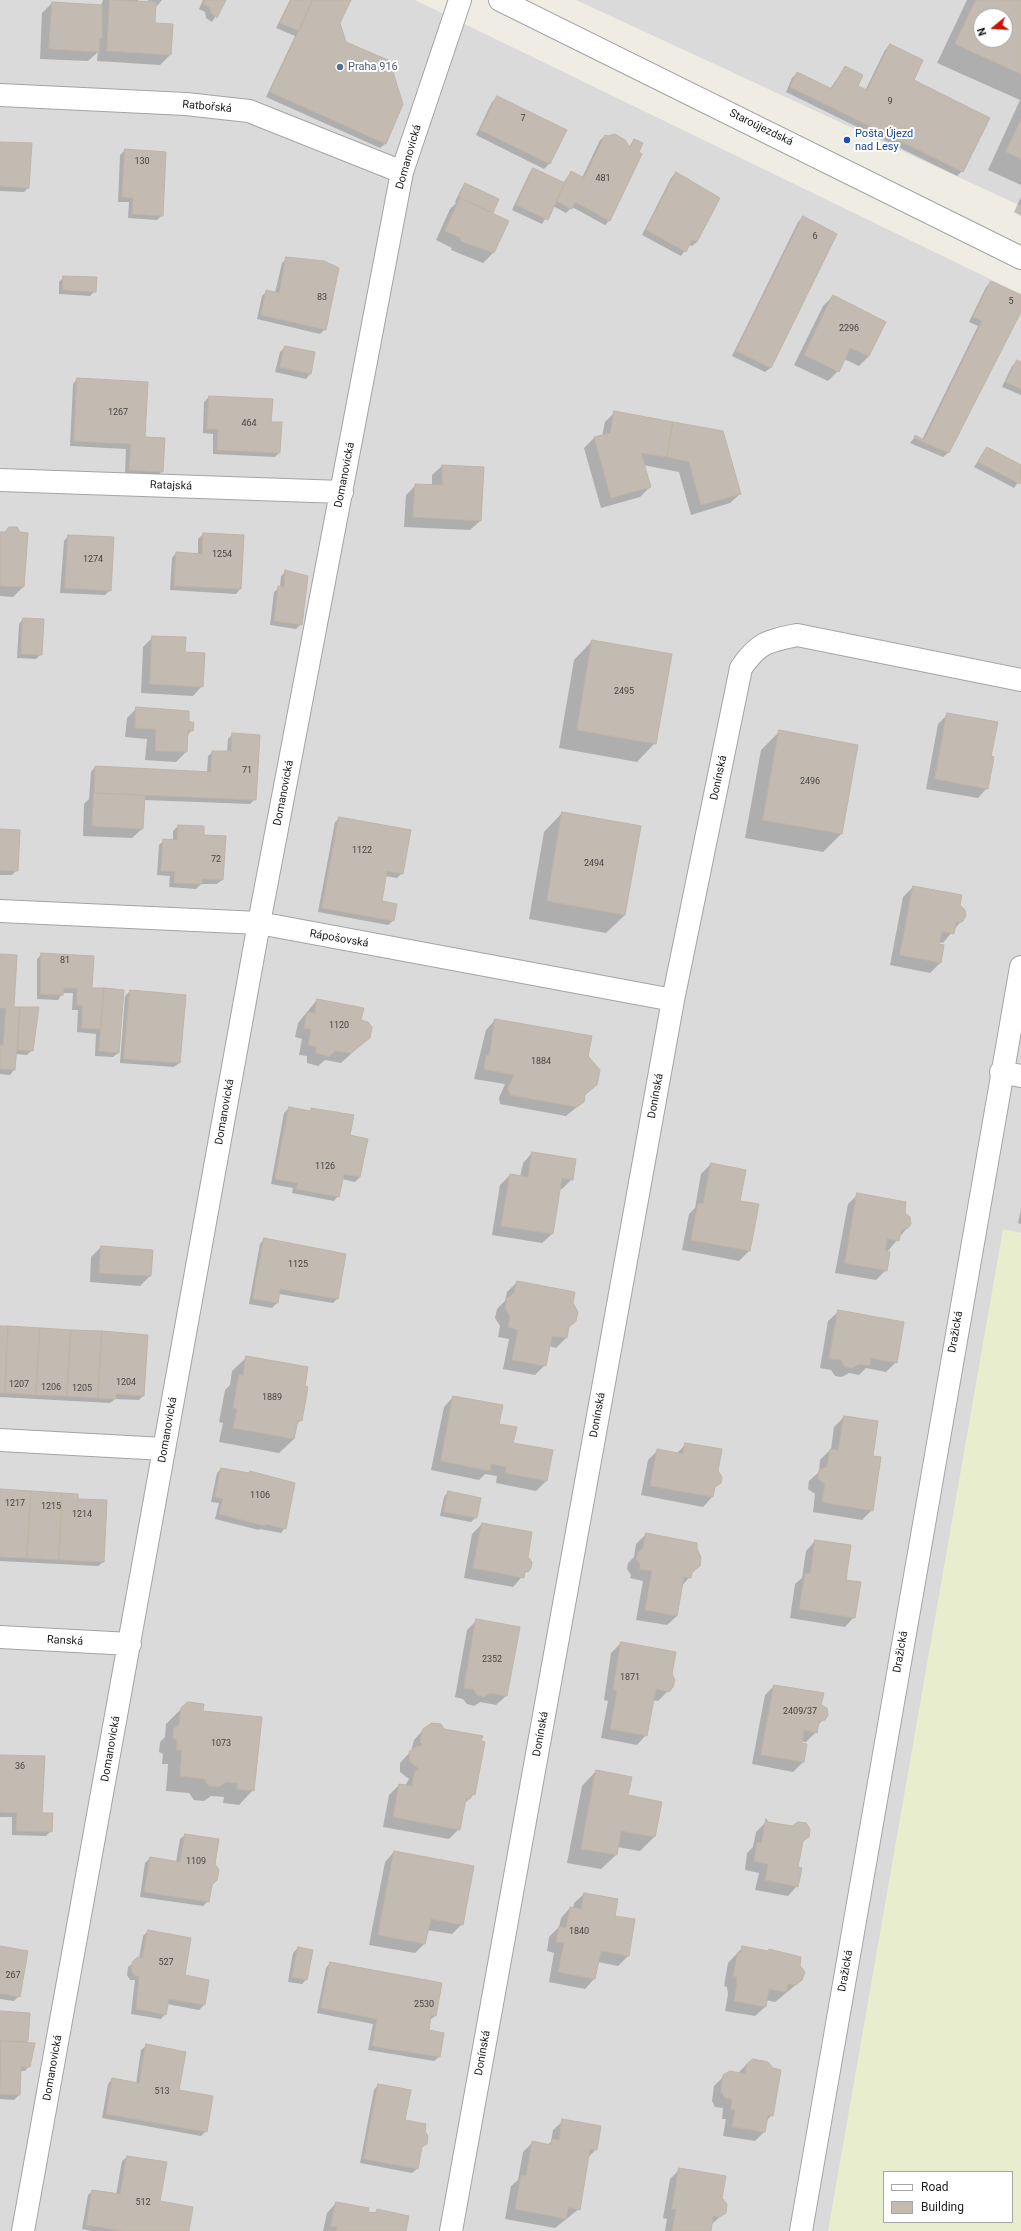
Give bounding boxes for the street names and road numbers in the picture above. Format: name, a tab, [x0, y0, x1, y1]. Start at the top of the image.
street label: Ratbořská	[182, 98, 232, 116]
street label: Staroújezdská	[727, 107, 795, 149]
street label: Domanovická	[393, 123, 425, 191]
street label: Domanovická	[332, 441, 358, 509]
street label: Ratajská	[150, 479, 192, 493]
street label: Donínská	[708, 754, 730, 802]
street label: Domanovická	[271, 759, 297, 827]
street label: Rápošovská	[308, 927, 370, 951]
street label: Donínská	[646, 1072, 666, 1120]
street label: Domanovická	[213, 1078, 237, 1146]
street label: Dražická	[946, 1310, 966, 1354]
street label: Donínská	[588, 1391, 608, 1439]
street label: Domanovická	[156, 1396, 180, 1464]
street label: Dražická	[891, 1630, 911, 1674]
street label: Ranská	[47, 1633, 83, 1649]
street label: Donínská	[531, 1710, 551, 1758]
street label: Domanovická	[99, 1715, 123, 1783]
street label: Dražická	[836, 1949, 856, 1993]
street label: Donínská	[473, 2029, 493, 2077]
street label: Domanovická	[41, 2034, 65, 2102]

